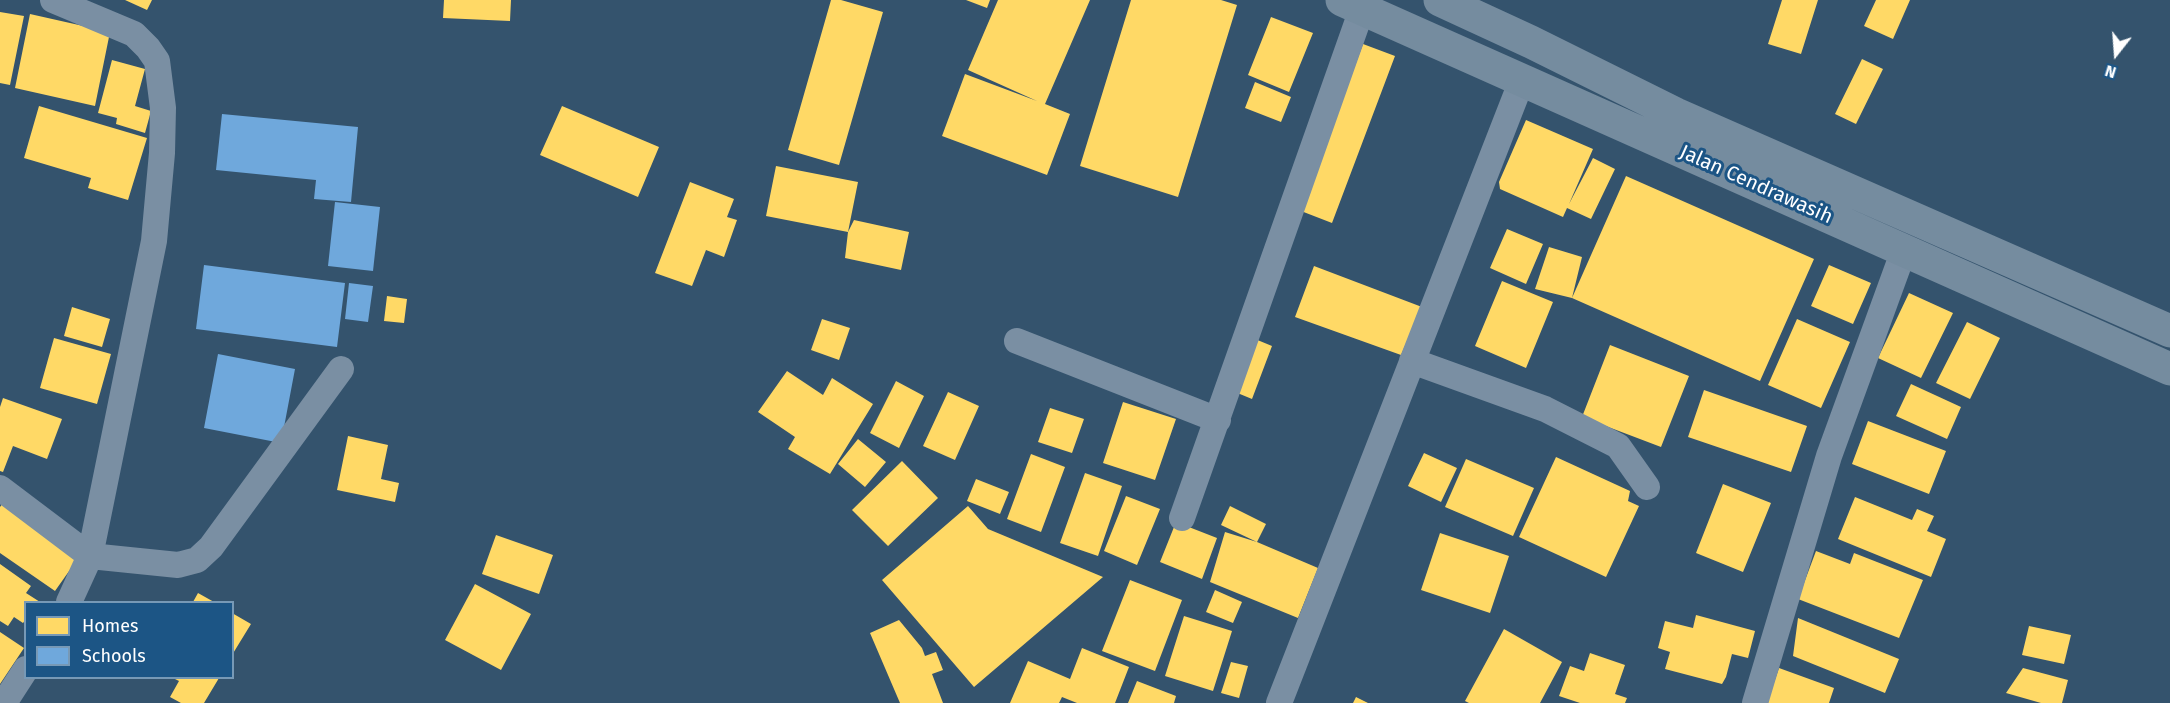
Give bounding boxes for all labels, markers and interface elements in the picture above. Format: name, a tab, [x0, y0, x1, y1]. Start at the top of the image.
north arrow	[2086, 24, 2146, 84]
text: N	[2103, 61, 2118, 82]
street label: Jalan Cendrawasih	[1676, 140, 1836, 230]
legend	[24, 601, 234, 679]
text: Homes	[82, 615, 138, 637]
text: Schools	[82, 645, 146, 667]

